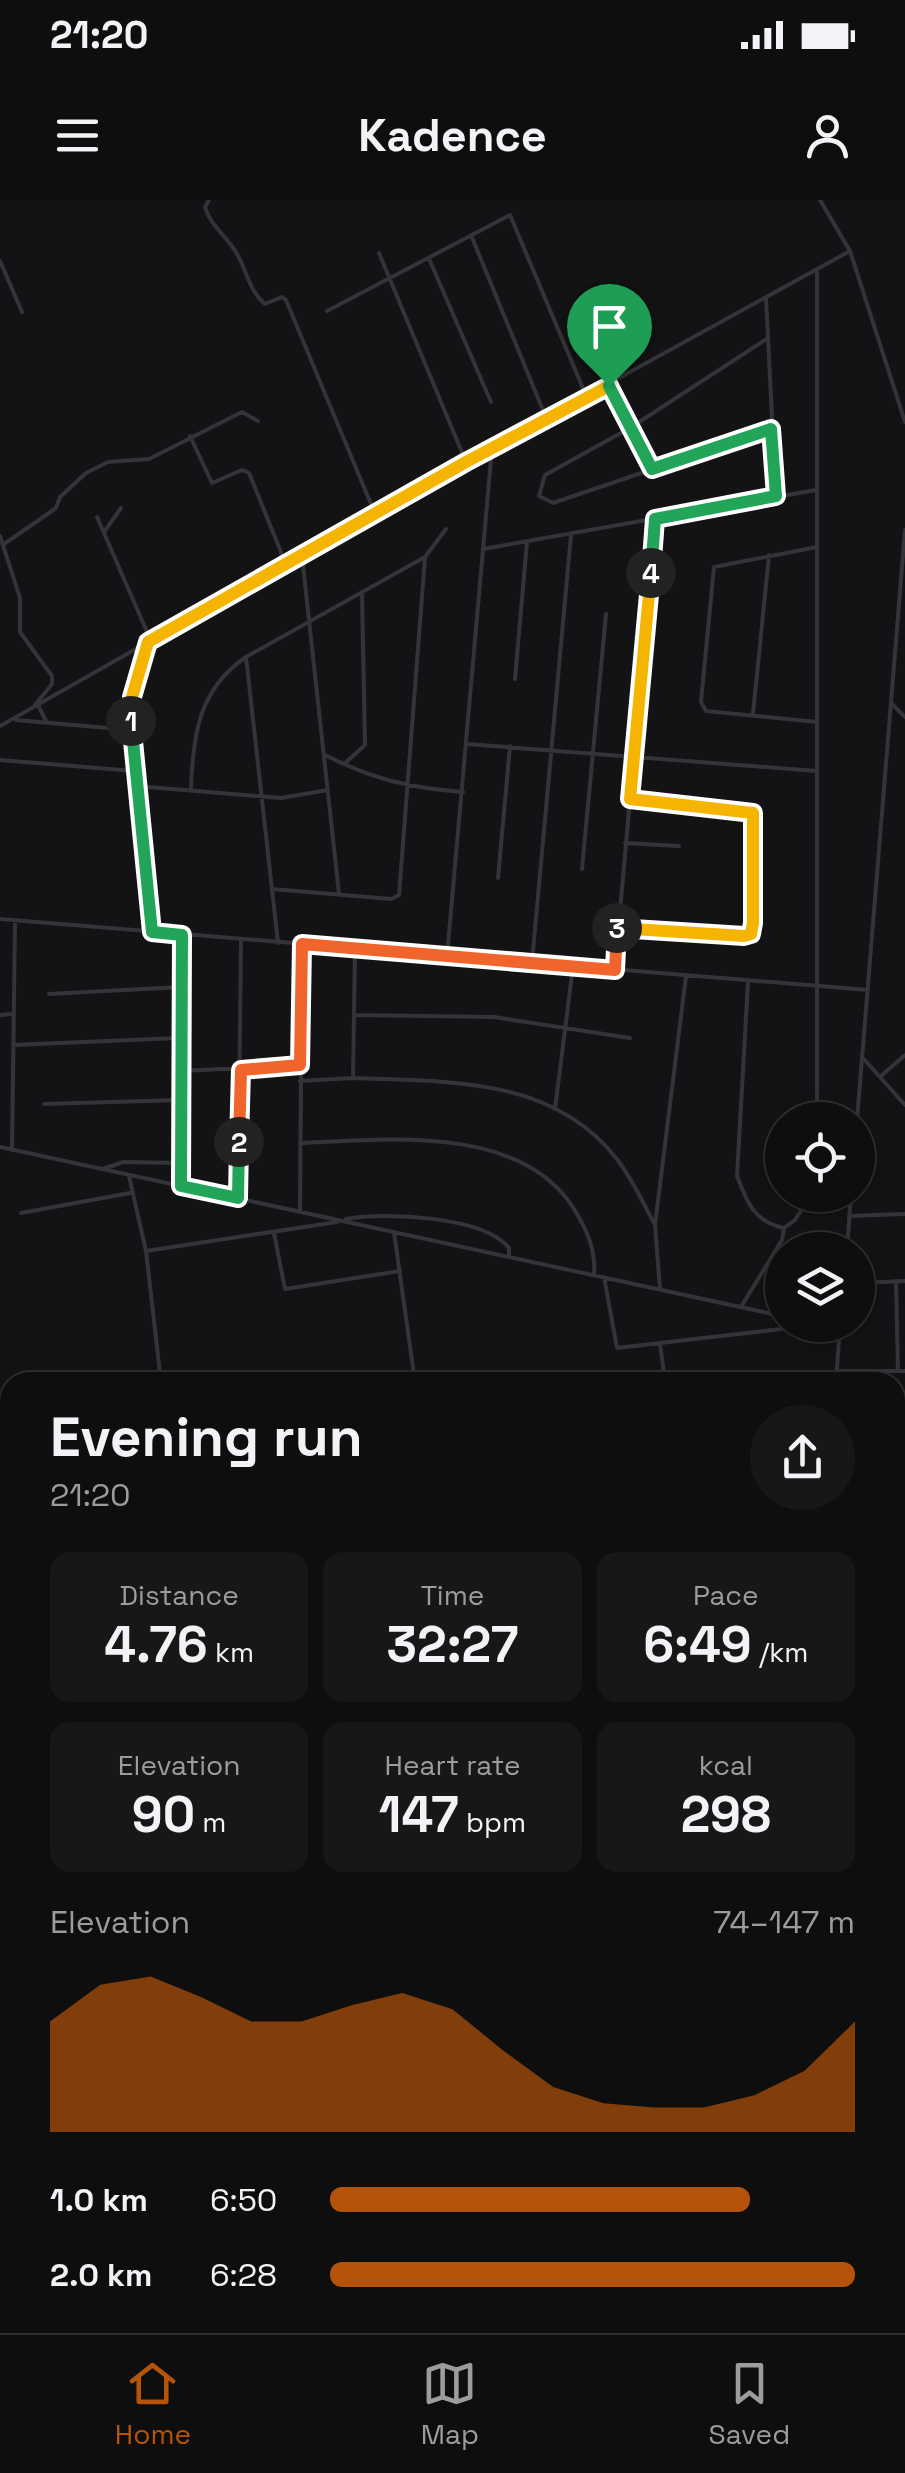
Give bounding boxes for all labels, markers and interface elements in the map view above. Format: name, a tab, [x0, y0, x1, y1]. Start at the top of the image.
text: 21:20	[50, 11, 148, 59]
text: Kadence	[358, 107, 547, 164]
icon: menu	[50, 108, 105, 163]
icon: person	[800, 108, 855, 163]
pin	[567, 284, 652, 387]
icon: arrive	[582, 299, 637, 354]
pin: 4	[626, 548, 676, 598]
text: 4	[642, 555, 660, 591]
pin: 1	[106, 696, 156, 746]
text: 1	[125, 703, 137, 739]
pin: 3	[592, 903, 642, 953]
text: 3	[608, 910, 626, 946]
map controls	[765, 1102, 875, 1342]
button: locate	[765, 1102, 875, 1212]
pin: 2	[214, 1117, 264, 1167]
text: 2	[231, 1124, 247, 1160]
button: layers	[765, 1232, 875, 1342]
text: Evening run	[50, 1402, 363, 1472]
button: share	[750, 1405, 855, 1510]
text: 21:20	[50, 1475, 131, 1515]
text: Distance	[120, 1577, 239, 1613]
text: Time	[421, 1577, 484, 1613]
text: Pace	[693, 1577, 759, 1613]
text: 4.76	[104, 1613, 208, 1677]
text: 32:27	[387, 1613, 518, 1677]
text: 6:49	[643, 1613, 752, 1677]
text: km	[208, 1634, 254, 1670]
text: /km	[752, 1634, 808, 1670]
text: Elevation	[118, 1747, 241, 1783]
text: Heart rate	[385, 1747, 520, 1783]
text: kcal	[699, 1747, 753, 1783]
text: 90	[132, 1783, 195, 1847]
text: 147	[379, 1783, 459, 1847]
text: 298	[681, 1783, 771, 1847]
text: m	[195, 1804, 226, 1840]
text: bpm	[459, 1804, 526, 1840]
text: Elevation	[50, 1902, 190, 1942]
text: 74–147 m	[713, 1902, 855, 1942]
text: 1.0 km	[50, 2180, 148, 2220]
text: 6:50	[210, 2180, 277, 2220]
text: 2.0 km	[50, 2255, 152, 2295]
text: 6:28	[210, 2255, 277, 2295]
tab: Home	[115, 2356, 191, 2452]
tab: Map	[421, 2356, 479, 2452]
tab: Saved	[709, 2356, 790, 2452]

